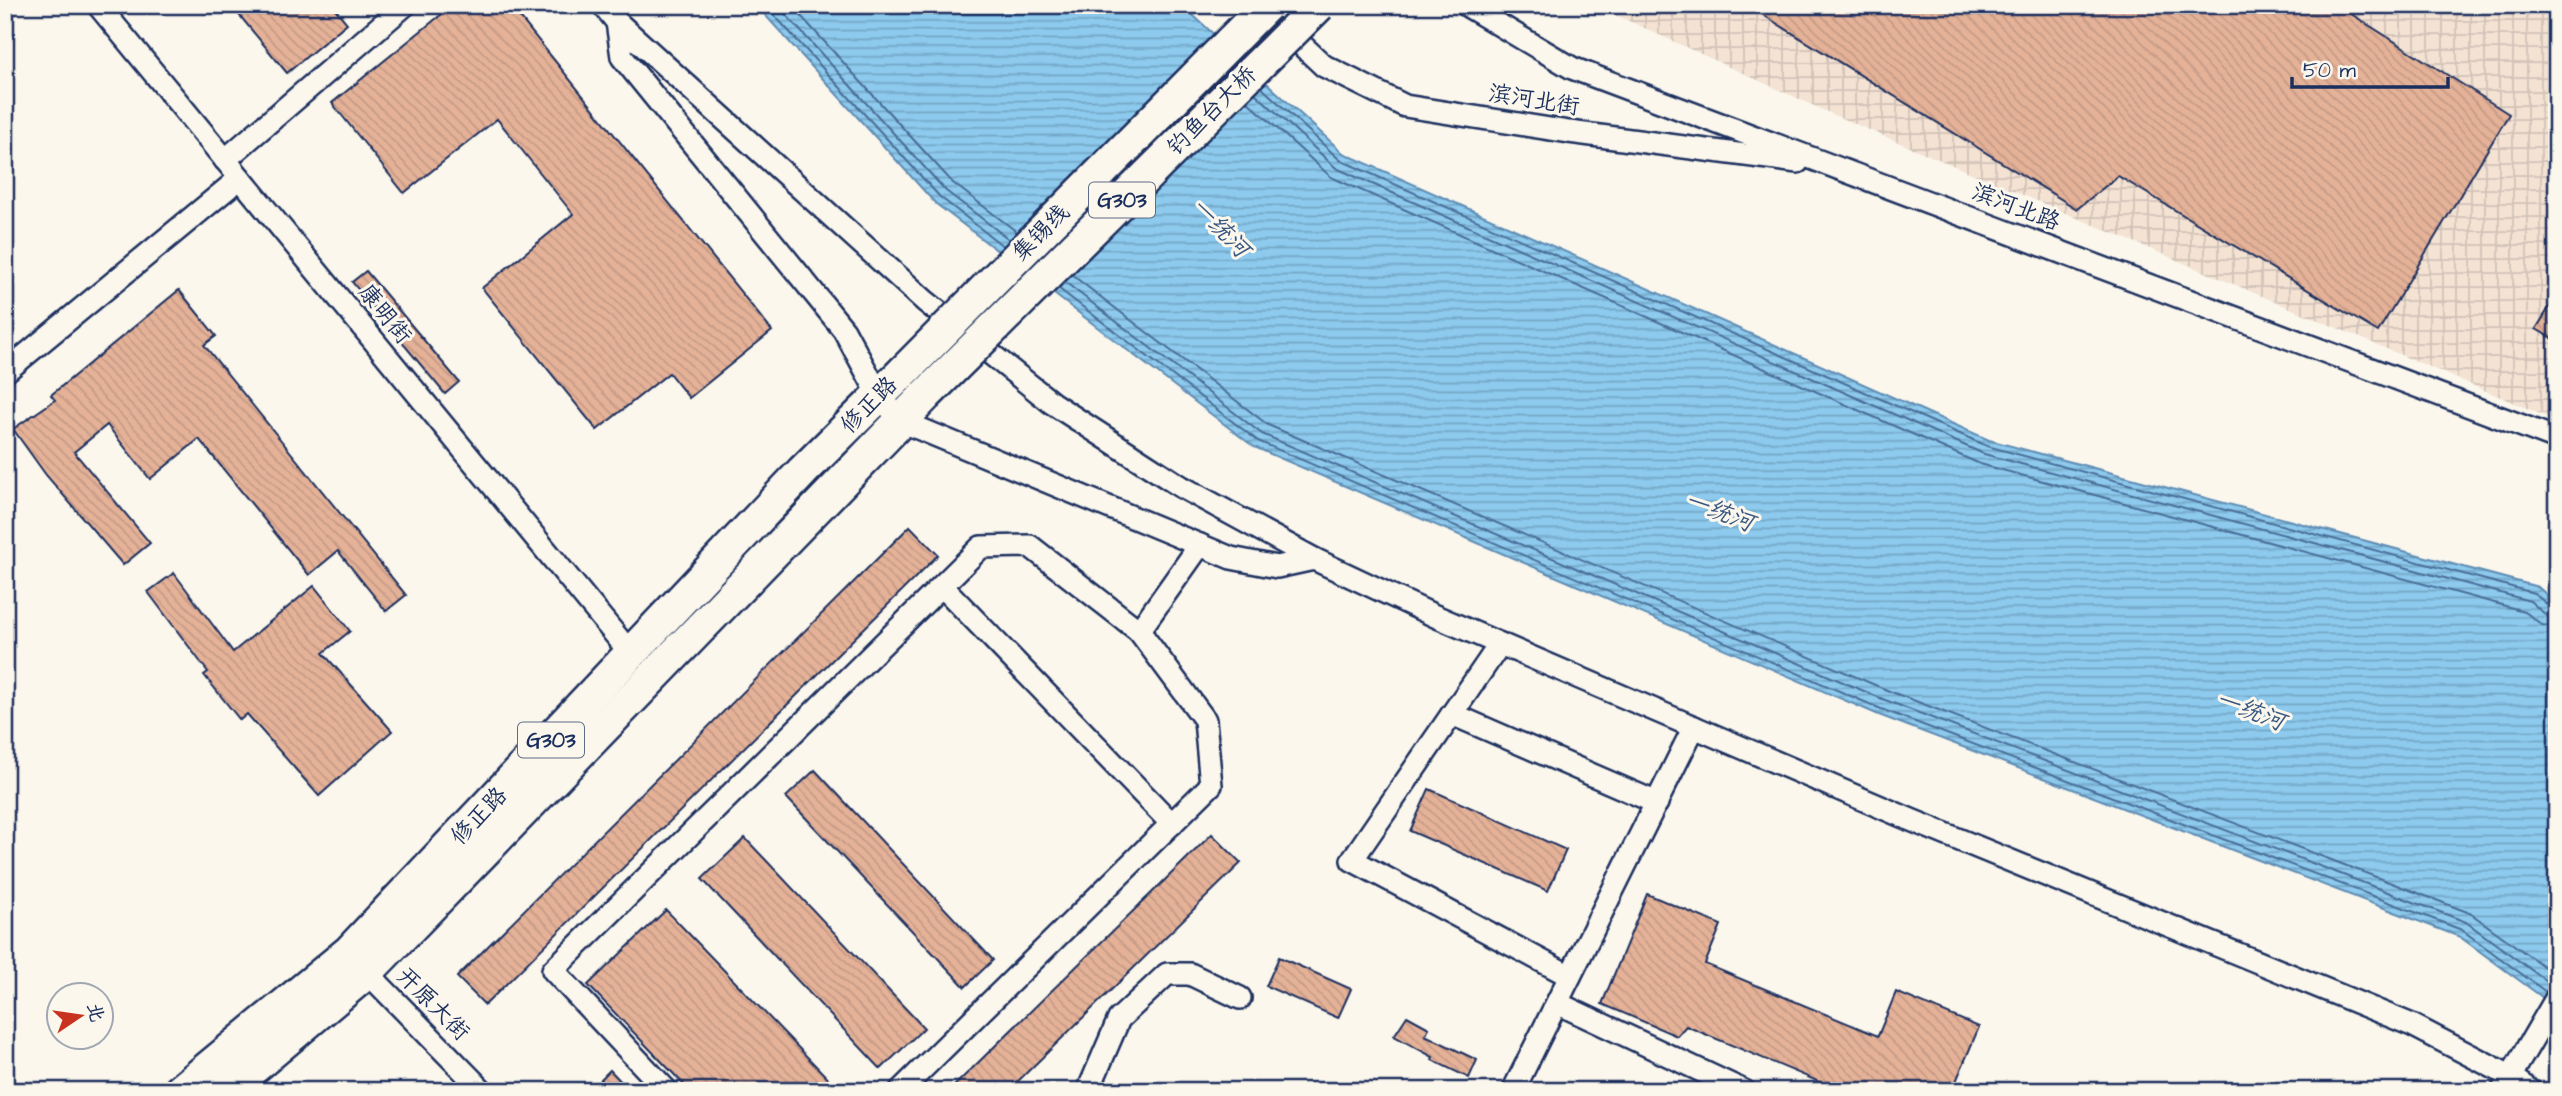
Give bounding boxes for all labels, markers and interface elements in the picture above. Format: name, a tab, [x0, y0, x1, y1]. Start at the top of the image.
scale bar	[2292, 46, 2448, 90]
text: 50 m	[2303, 56, 2357, 85]
street label: 钓鱼台大桥	[1160, 59, 1264, 163]
street label: 滨河北街	[1486, 77, 1582, 123]
street label: 滨河北路	[1967, 176, 2065, 238]
road number: G303	[1089, 182, 1155, 218]
water label: 一统河	[1183, 190, 1260, 269]
street label: 集锡线	[1005, 197, 1077, 269]
street label: 康明街	[351, 277, 419, 351]
street label: 修正路	[833, 369, 905, 441]
water label: 一统河	[1679, 483, 1762, 542]
water label: 一统河	[2210, 682, 2293, 741]
road number: G303	[518, 722, 584, 758]
street label: 修正路	[444, 780, 514, 852]
street label: 开原大街	[389, 960, 477, 1048]
north arrow	[46, 981, 116, 1050]
text: 北	[80, 1000, 110, 1025]

